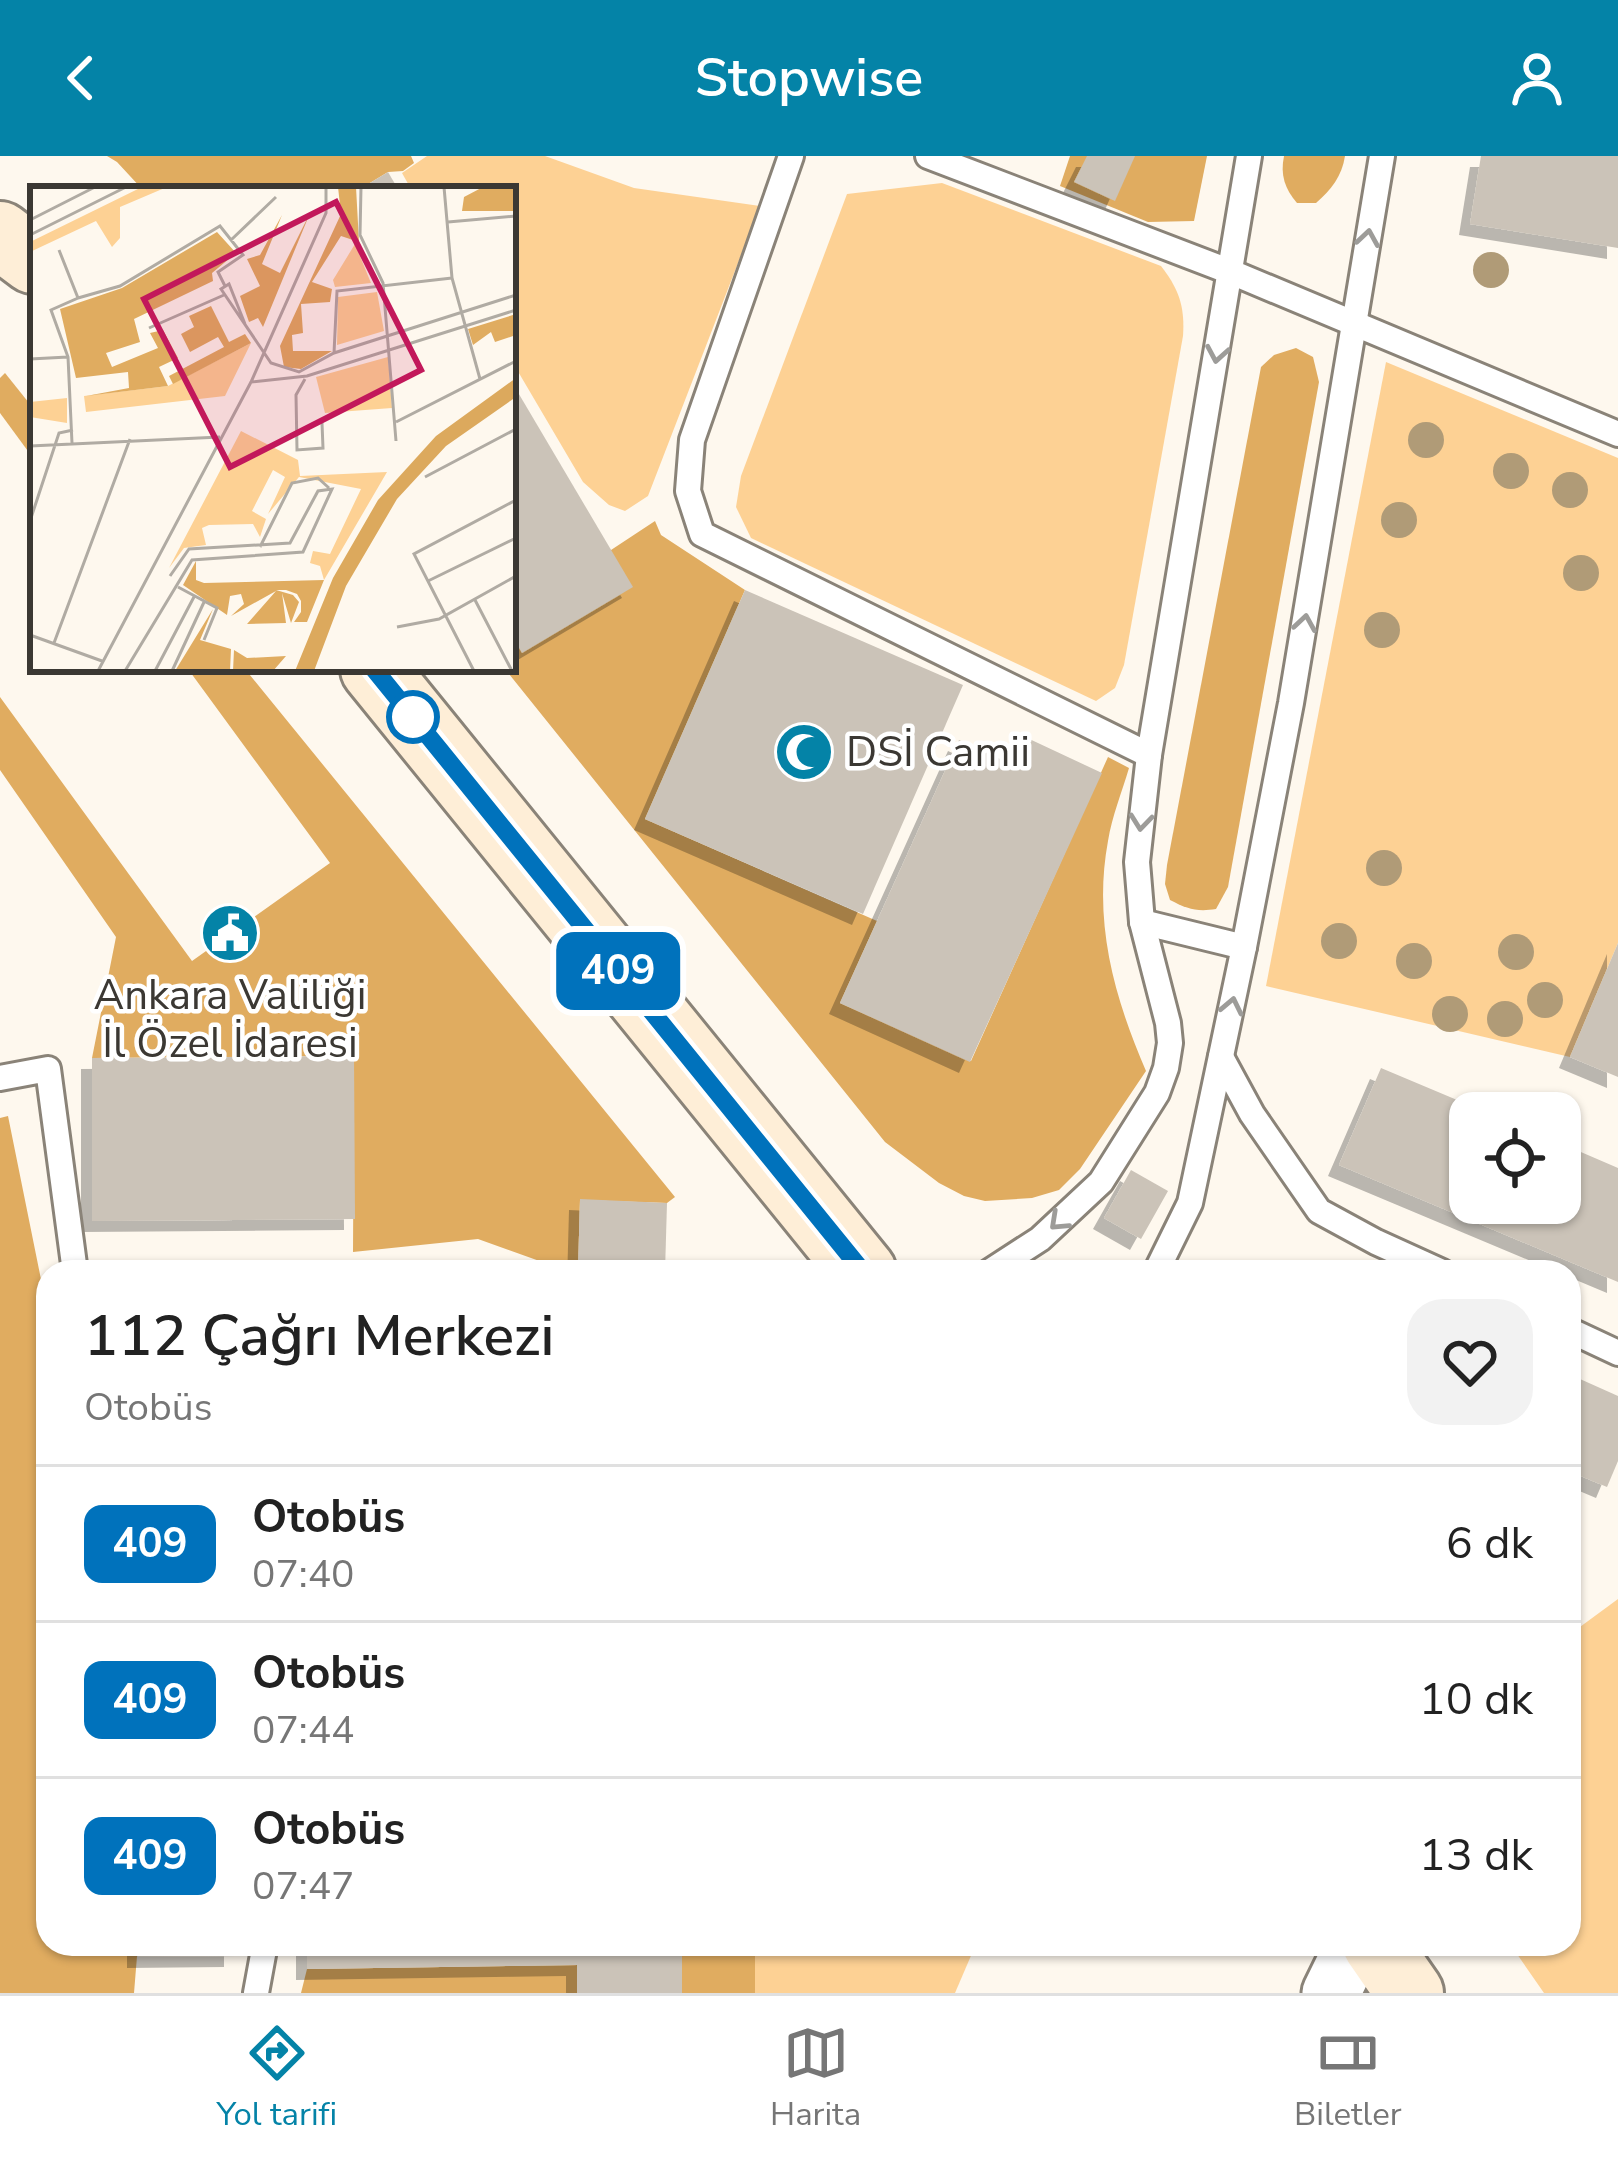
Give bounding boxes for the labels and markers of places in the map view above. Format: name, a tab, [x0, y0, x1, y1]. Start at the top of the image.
unlabelled marker	[388, 692, 438, 742]
mosque icon: DSİ Camii	[773, 721, 835, 783]
place label: DSİ Camii	[846, 724, 1030, 781]
public building icon: Ankara Valiliği İl Özel İdaresi	[199, 902, 261, 964]
place label: Ankara Valiliği İl Özel İdaresi	[94, 967, 366, 1072]

